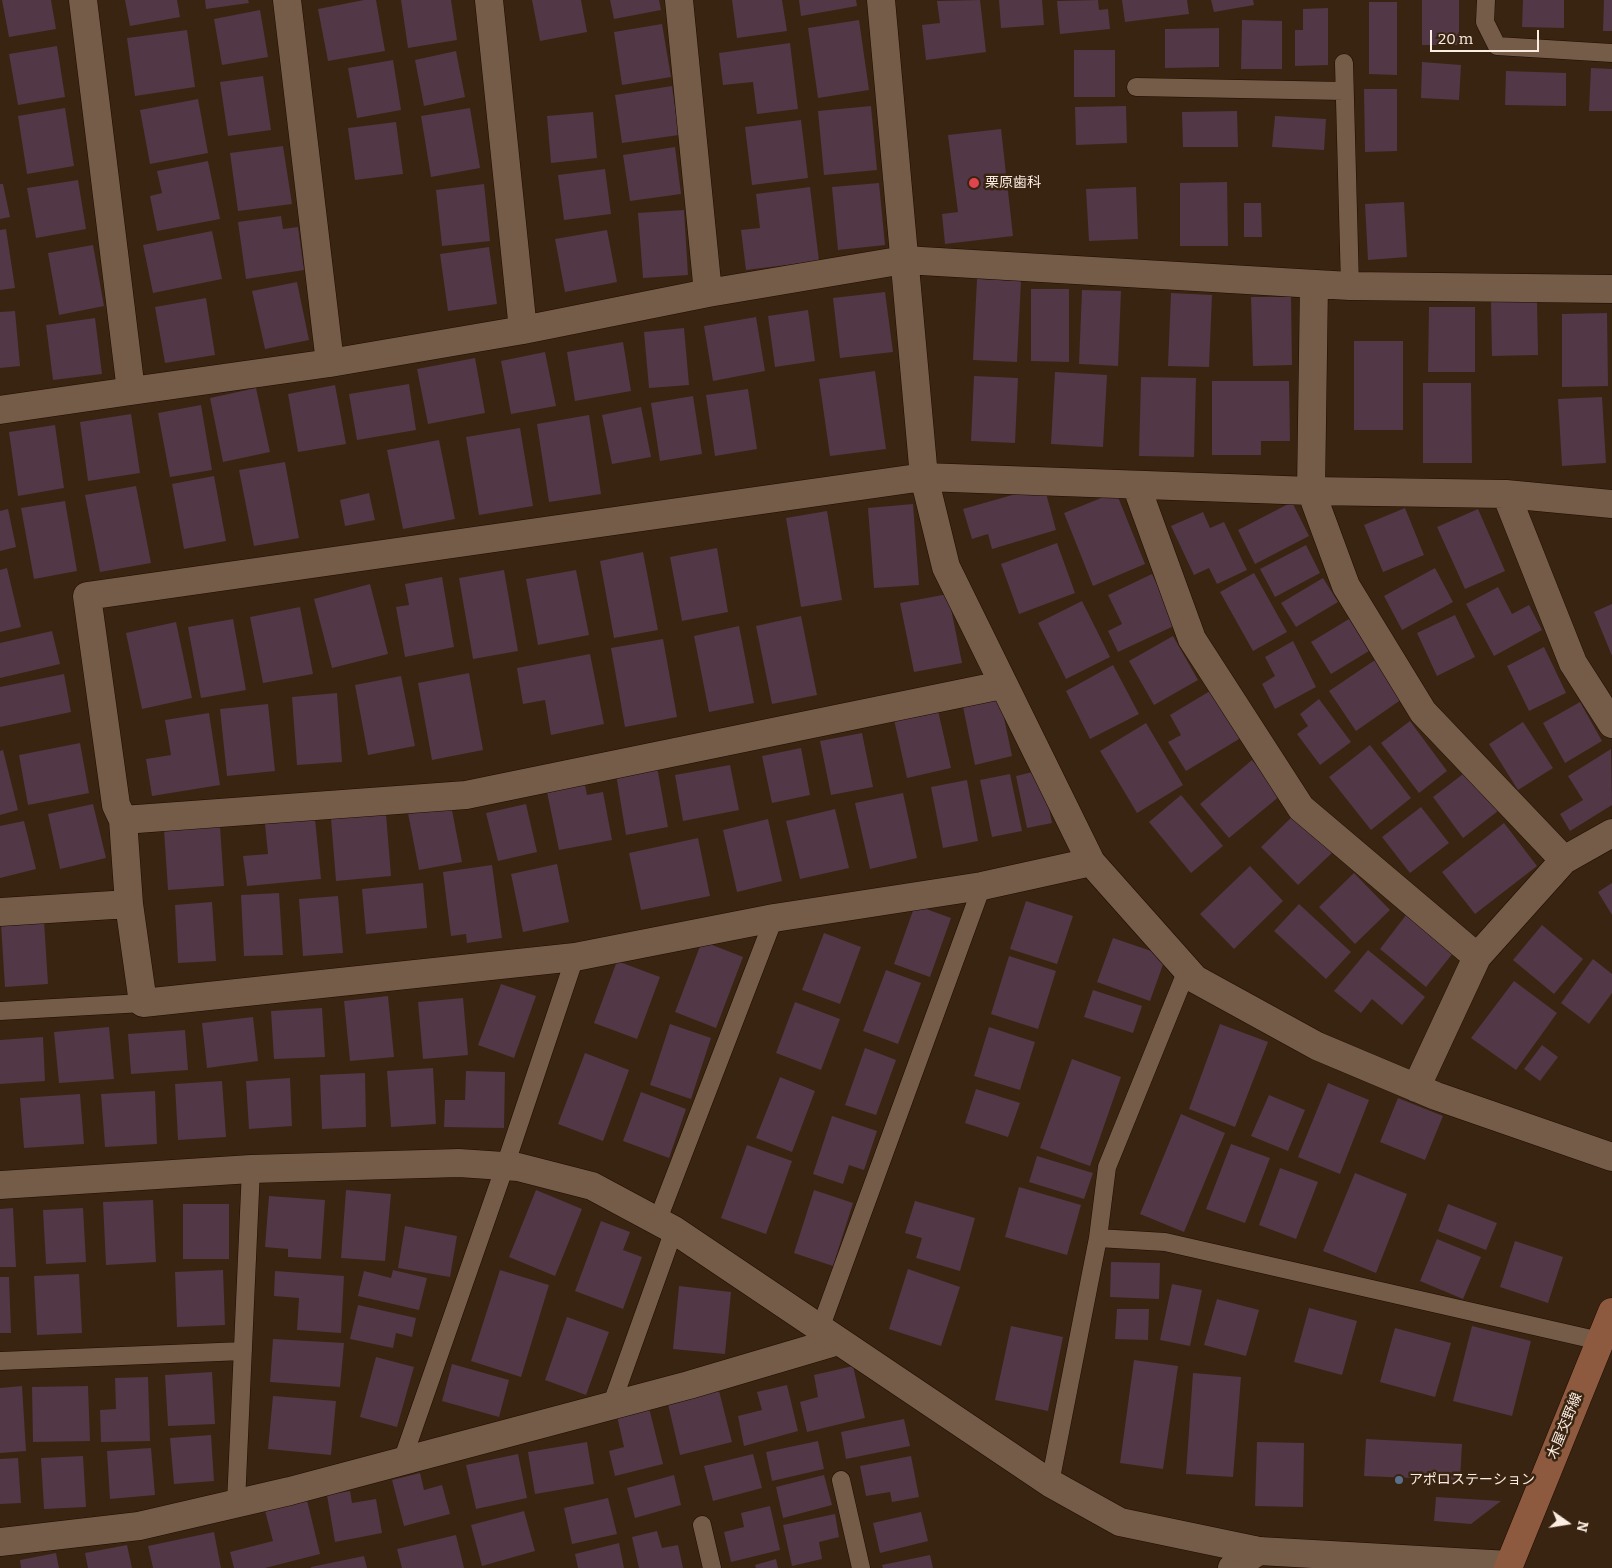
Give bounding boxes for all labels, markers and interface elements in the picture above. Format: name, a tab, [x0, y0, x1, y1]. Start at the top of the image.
scale bar	[1432, 20, 1541, 52]
text: 20 m	[1438, 30, 1473, 48]
place label: 栗原歯科	[985, 175, 1041, 191]
marker: 栗原歯科	[967, 176, 981, 190]
street label: 木屋交野線	[1544, 1390, 1586, 1462]
place label: アポロステーション	[1409, 1472, 1535, 1488]
marker: アポロステーション	[1393, 1474, 1405, 1486]
north arrow	[1542, 1498, 1592, 1548]
text: N	[1573, 1519, 1592, 1534]

